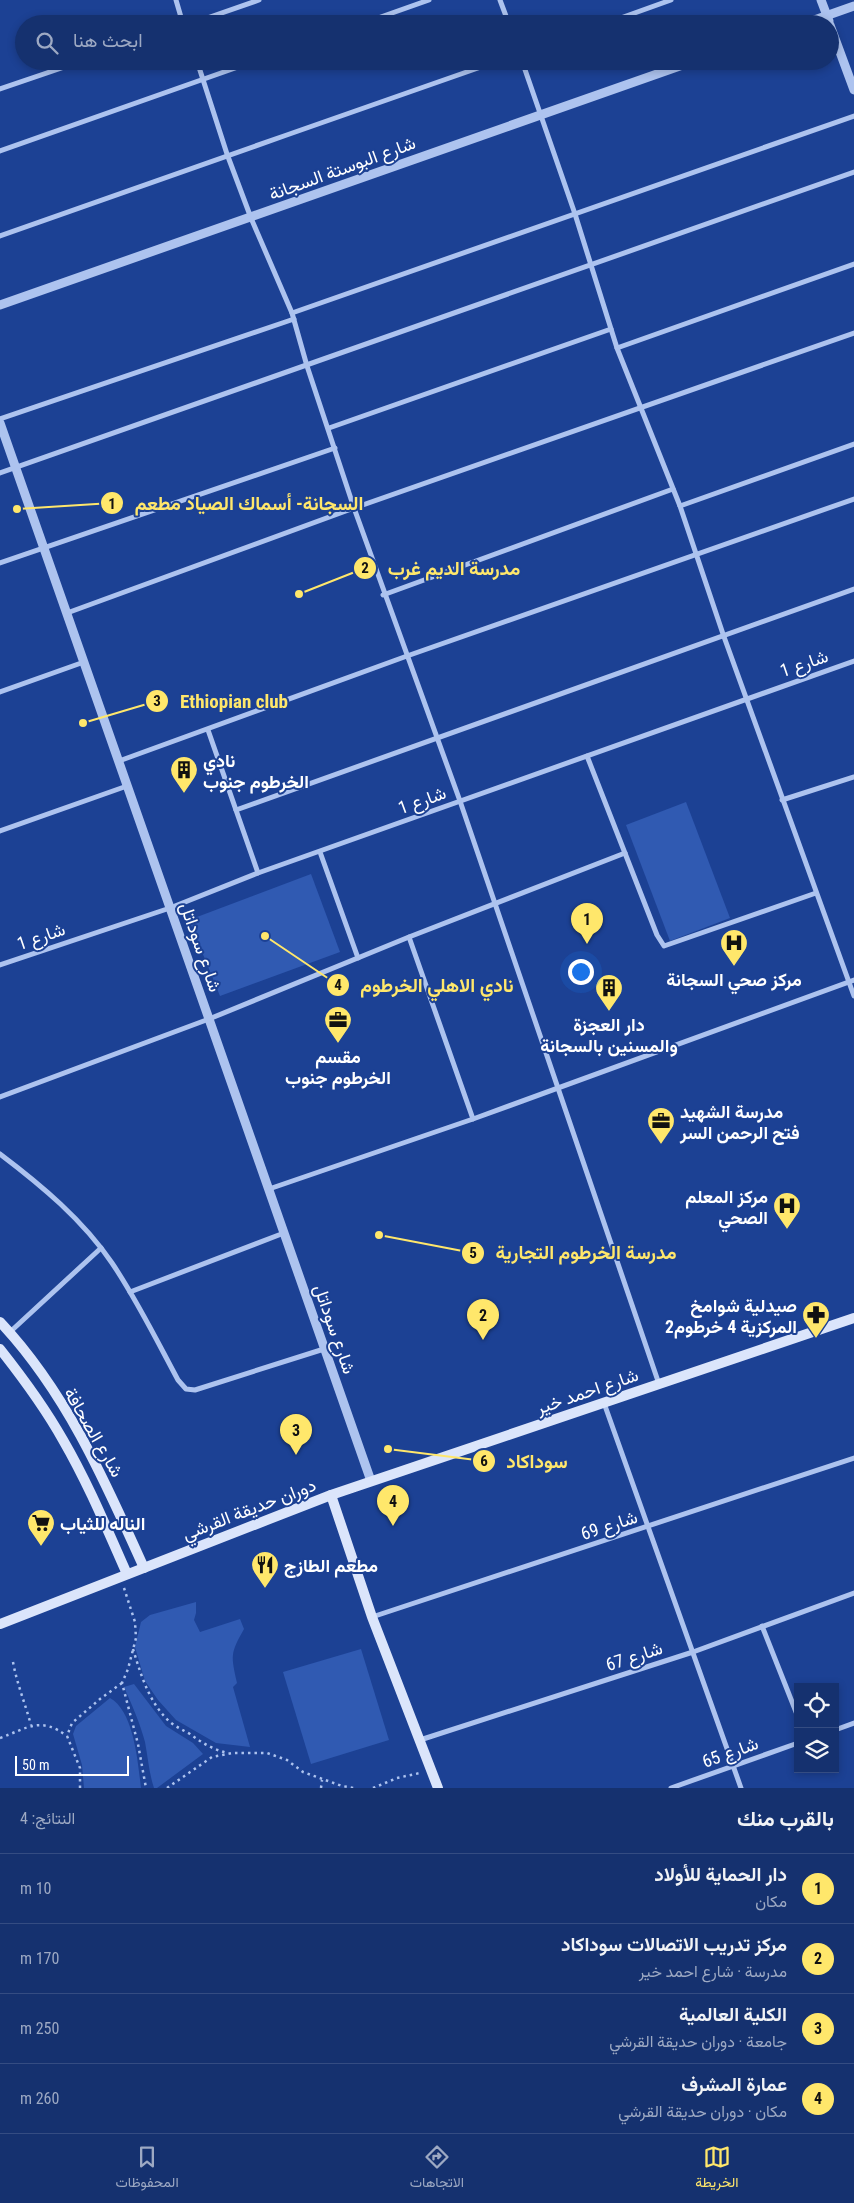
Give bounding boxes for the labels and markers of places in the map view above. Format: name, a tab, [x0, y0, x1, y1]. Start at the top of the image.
callout: السجانة- أسماك الصياد مطعم	[99, 486, 373, 520]
callout: مدرسة الديم غرب	[352, 551, 530, 585]
callout: Ethiopian club	[145, 684, 298, 718]
place label: نادي الخرطوم جنوب	[203, 750, 309, 794]
building icon: نادي الخرطوم جنوب	[169, 755, 199, 794]
pin: 1	[571, 903, 603, 944]
hospital icon: مركز صحي السجانة	[719, 928, 749, 967]
callout: نادي الاهلي الخرطوم	[326, 968, 524, 1002]
place label: مركز صحي السجانة	[666, 969, 802, 995]
building icon: دار العجزة والمسنين بالسجانة	[594, 973, 624, 1012]
office icon: مقسم الخرطوم جنوب	[323, 1005, 353, 1044]
place label: دار العجزة والمسنين بالسجانة	[540, 1014, 678, 1057]
place label: مقسم الخرطوم جنوب	[285, 1046, 391, 1090]
place label: مدرسة الشهيد فتح الرحمن السر	[679, 1101, 800, 1145]
office icon: مدرسة الشهيد فتح الرحمن السر	[646, 1106, 676, 1145]
place label: مركز المعلم الصحي	[685, 1186, 768, 1233]
hospital icon: مركز المعلم الصحي	[772, 1191, 802, 1230]
callout: مدرسة الخرطوم التجارية	[461, 1236, 687, 1270]
place label: صيدلية شوامخ المركزية 4 خرطوم2	[665, 1295, 797, 1339]
pin: 2	[467, 1299, 499, 1340]
pharmacy icon: صيدلية شوامخ المركزية 4 خرطوم2	[801, 1300, 831, 1339]
pin: 3	[280, 1414, 312, 1455]
callout: سوداكاد	[471, 1444, 578, 1478]
pin: 4	[377, 1485, 409, 1526]
supermarket icon: الناله للثياب	[26, 1508, 56, 1547]
place label: الناله للثياب	[60, 1513, 145, 1535]
restaurant icon: مطعم الطازج	[250, 1550, 280, 1589]
place label: مطعم الطازج	[284, 1555, 378, 1578]

